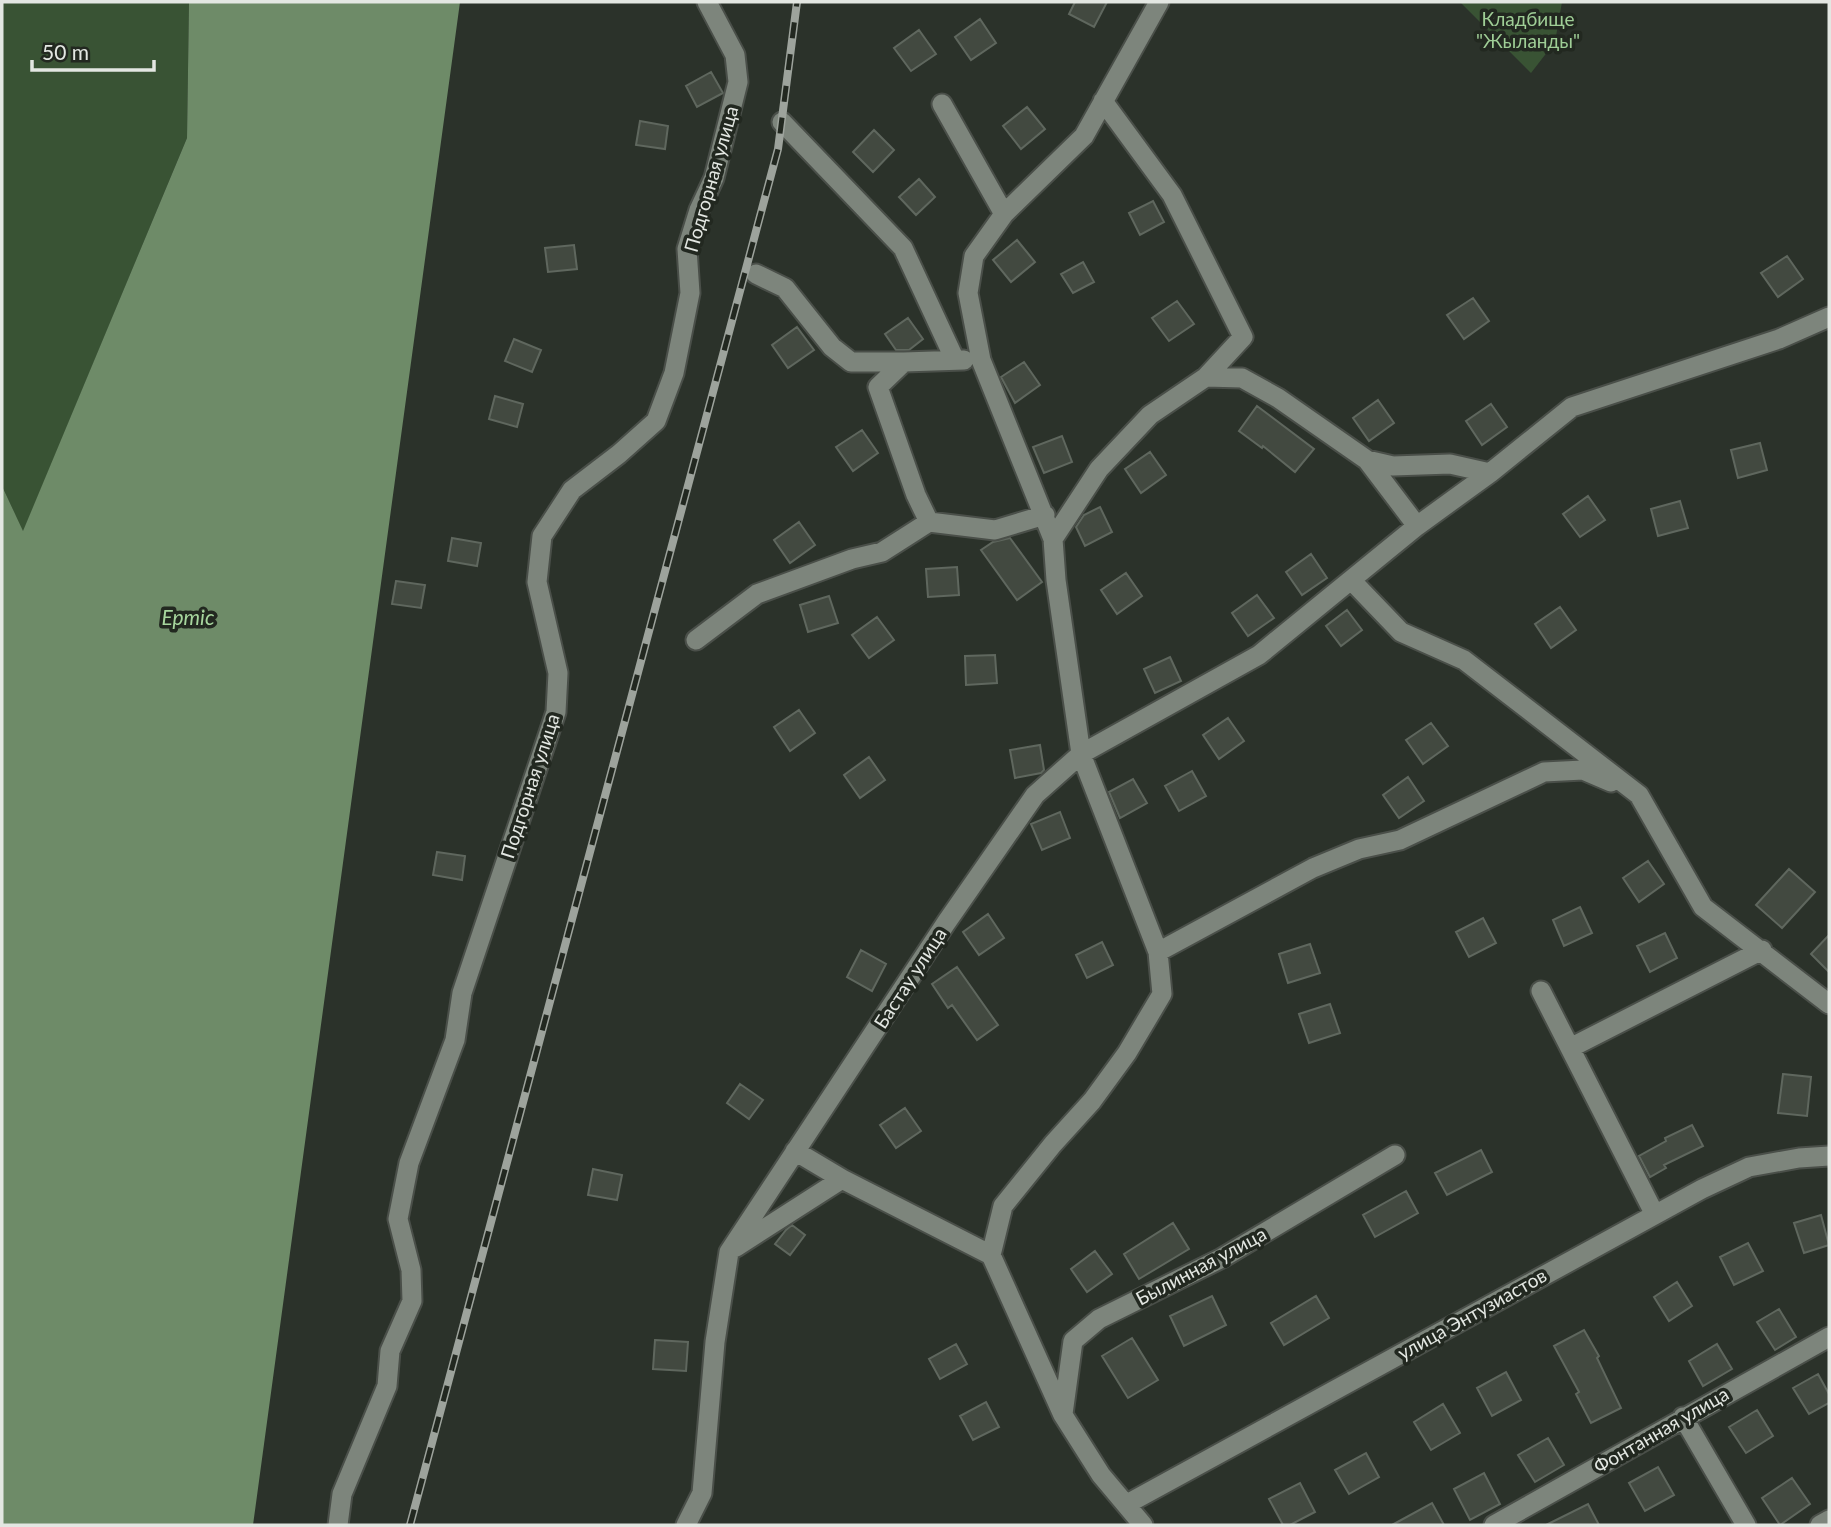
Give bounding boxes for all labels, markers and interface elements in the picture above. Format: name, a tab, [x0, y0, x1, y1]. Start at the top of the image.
park label: Кладбище "Жыланды"	[1476, 7, 1580, 52]
scale bar	[32, 28, 154, 72]
text: 50 m	[42, 39, 89, 64]
street label: Подгорная улица	[679, 103, 742, 255]
water label: Ертіс	[162, 604, 215, 629]
street label: Подгорная улица	[495, 711, 564, 861]
street label: Бастау улица	[868, 923, 951, 1032]
street label: Былинная улица	[1132, 1222, 1270, 1310]
street label: улица Энтузиастов	[1393, 1263, 1550, 1364]
street label: Фонтанная улица	[1589, 1382, 1732, 1478]

